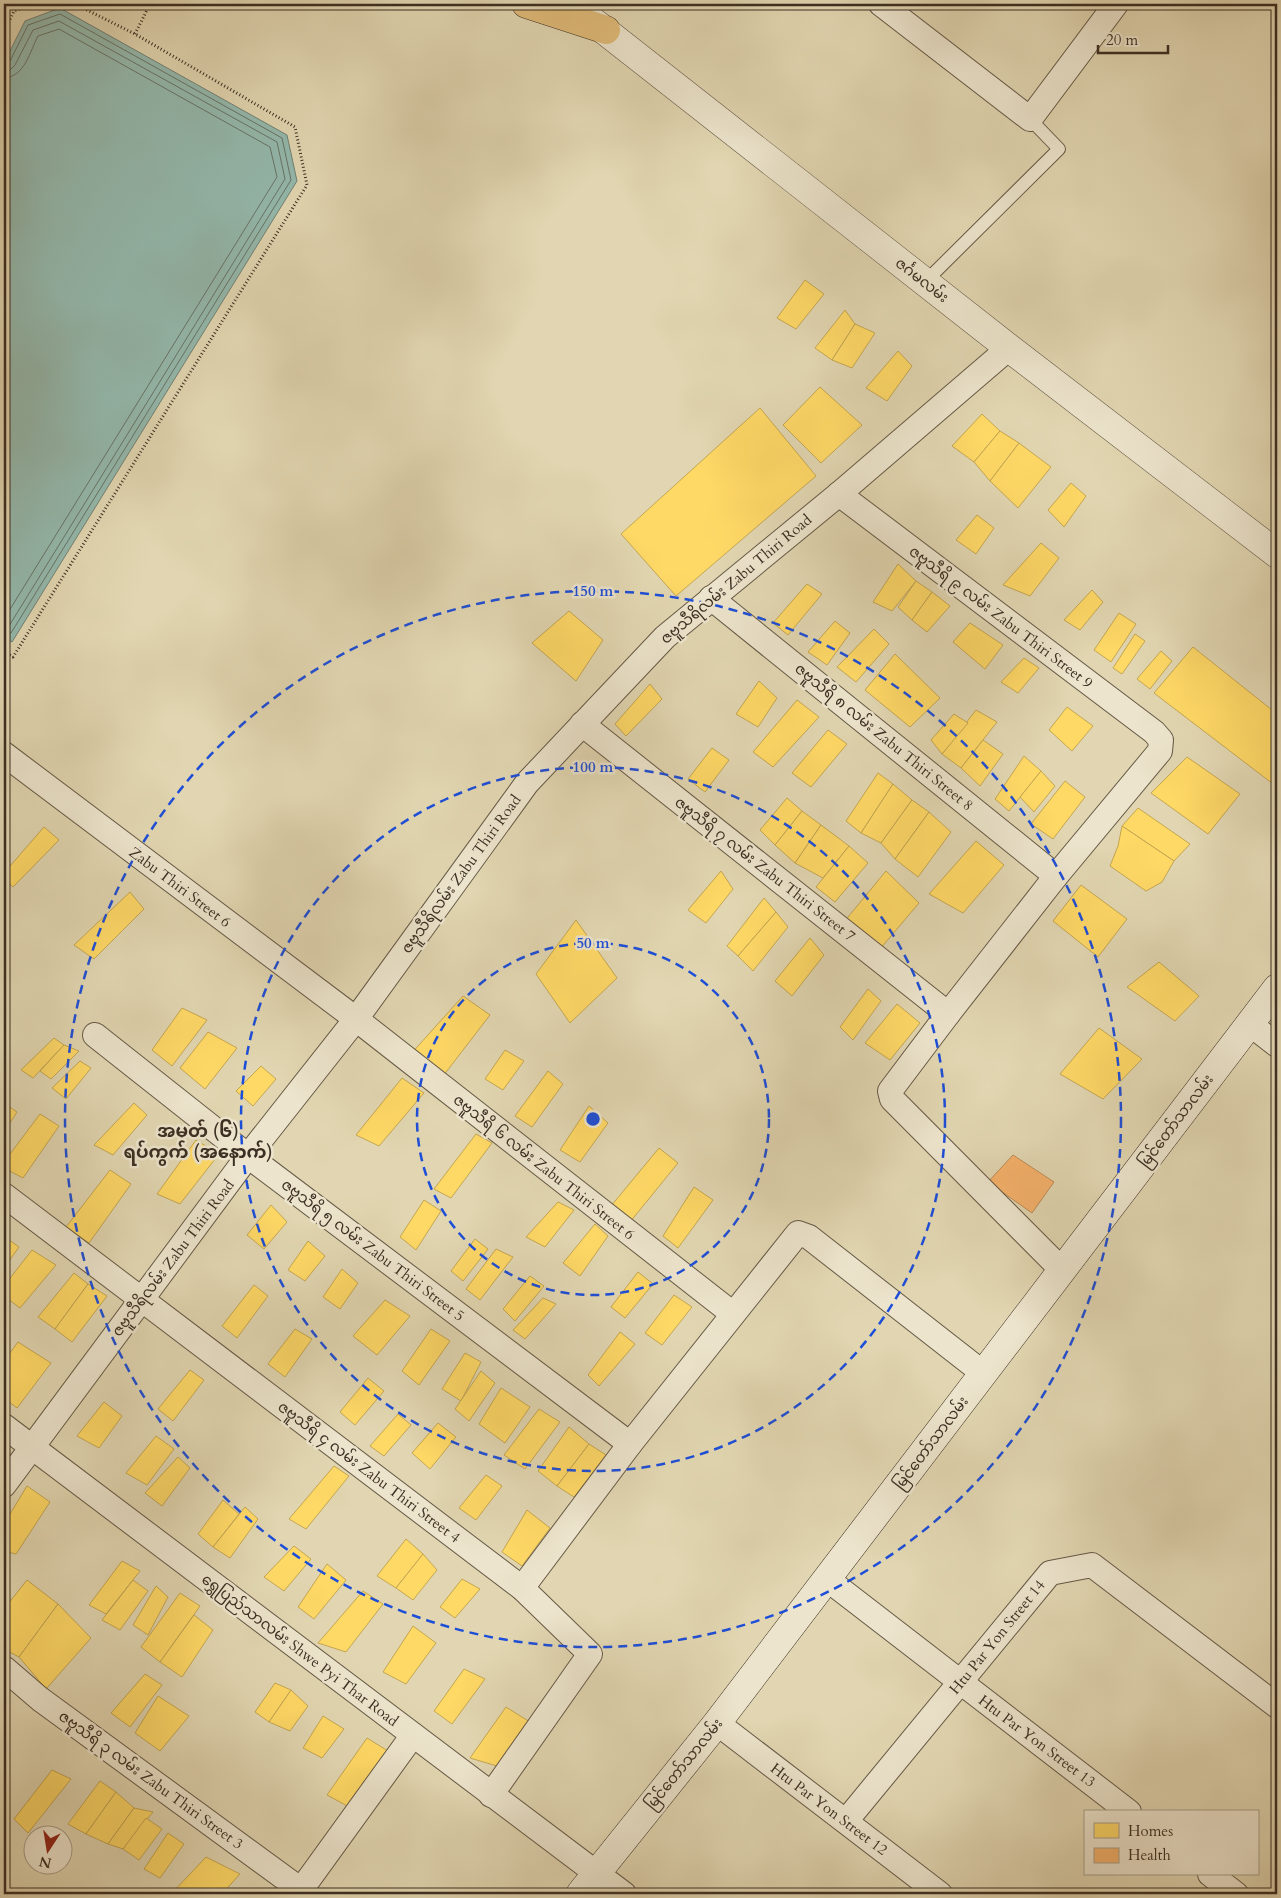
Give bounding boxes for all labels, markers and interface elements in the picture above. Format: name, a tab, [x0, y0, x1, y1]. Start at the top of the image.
scale bar	[1098, 22, 1168, 54]
text: 20 m	[1106, 30, 1138, 50]
street label: ဇင်္ဂမလမ်း	[891, 253, 953, 307]
street label: ဇဗူသီရိလမ်း Zabu Thiri Road	[656, 510, 817, 650]
street label: ဇဗူသီရိ ၉ လမ်း Zabu Thiri Street 9	[904, 541, 1097, 695]
text: 150 m	[573, 581, 614, 601]
street label: ဇဗူသီရိ ၈ လမ်း Zabu Thiri Street 8	[789, 659, 977, 817]
text: 100 m	[573, 757, 614, 777]
street label: ဇဗူသီရိလမ်း Zabu Thiri Road	[397, 791, 527, 959]
street label: ဇဗူသီရိ ၇ လမ်း Zabu Thiri Street 7	[669, 792, 860, 948]
street label: Zabu Thiri Street 6	[125, 842, 235, 932]
text: 50 m	[576, 933, 610, 953]
street label: မြင်တော်သာလမ်း	[1134, 1070, 1219, 1173]
street label: ဇဗူသီရိ ၆ လမ်း Zabu Thiri Street 6	[448, 1090, 639, 1246]
centre of rings	[584, 1110, 602, 1128]
district label: အမှတ် (၆) ရပ်ကွက် (အနောက်)	[123, 1119, 273, 1166]
street label: ဇဗူသီရိ ၅ လမ်း Zabu Thiri Street 5	[276, 1174, 469, 1327]
street label: ဇဗူသီရိလမ်း Zabu Thiri Road	[107, 1175, 240, 1342]
street label: မြင်တော်သာလမ်း	[889, 1392, 974, 1495]
street label: ဇဗူသီရိ ၄ လမ်း Zabu Thiri Street 4	[272, 1397, 465, 1549]
street label: ရွှေပြည်သာလမ်း Shwe Pyi Thar Road	[196, 1569, 403, 1732]
street label: Htu Par Yon Street 14	[945, 1575, 1050, 1698]
street label: Htu Par Yon Street 13	[974, 1690, 1100, 1792]
street label: ဇဗူသီရိ ၃ လမ်း Zabu Thiri Street 3	[53, 1706, 247, 1855]
street label: မြင်တော်သာလမ်း	[641, 1714, 729, 1815]
street label: Htu Par Yon Street 12	[766, 1758, 892, 1860]
legend	[1084, 1810, 1258, 1876]
text: Homes	[1128, 1821, 1173, 1841]
north arrow	[22, 1826, 72, 1876]
text: Health	[1128, 1845, 1171, 1865]
text: N	[37, 1852, 53, 1873]

